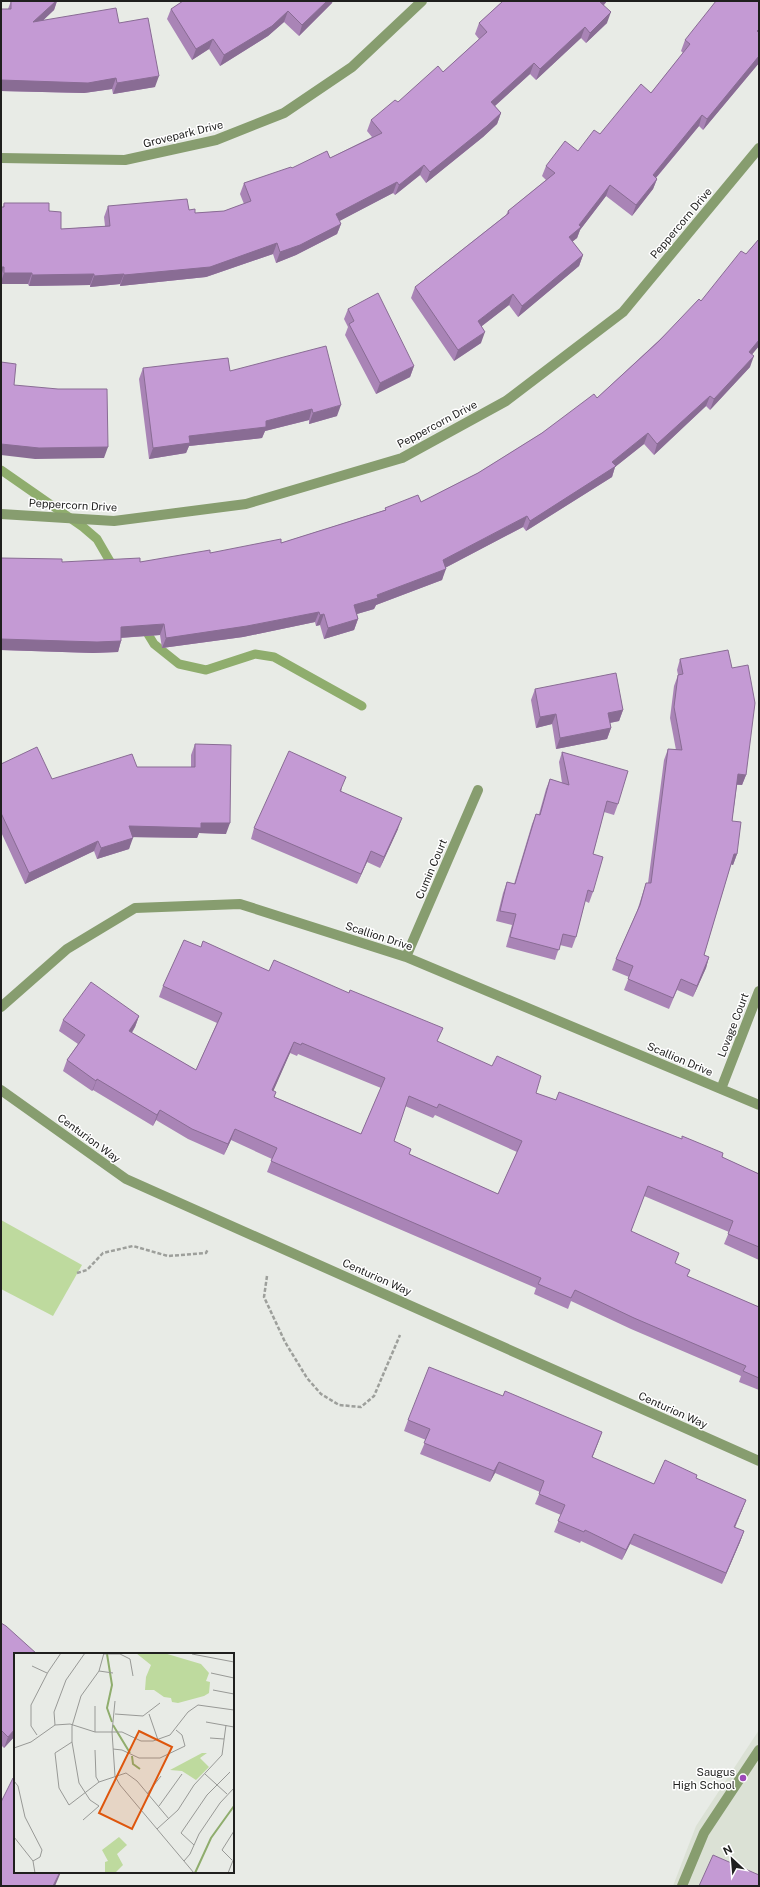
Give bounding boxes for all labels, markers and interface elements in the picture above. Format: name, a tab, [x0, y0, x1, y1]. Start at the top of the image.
street label: Grovepark Drive	[142, 118, 224, 150]
street label: Peppercorn Drive	[648, 185, 714, 261]
street label: Peppercorn Drive	[395, 398, 479, 450]
street label: Peppercorn Drive	[28, 497, 118, 513]
street label: Cumin Court	[413, 837, 449, 901]
street label: Scallion Drive	[344, 919, 414, 953]
street label: Lovage Court	[715, 991, 751, 1059]
street label: Scallion Drive	[645, 1040, 715, 1078]
street label: Centurion Way	[55, 1111, 123, 1165]
street label: Centurion Way	[341, 1256, 414, 1298]
street label: Centurion Way	[637, 1389, 710, 1431]
inset map	[14, 1653, 234, 1873]
place label: Saugus High School	[673, 1766, 735, 1791]
marker: Saugus High School	[738, 1773, 748, 1783]
north arrow	[712, 1839, 752, 1879]
text: N	[721, 1843, 734, 1857]

